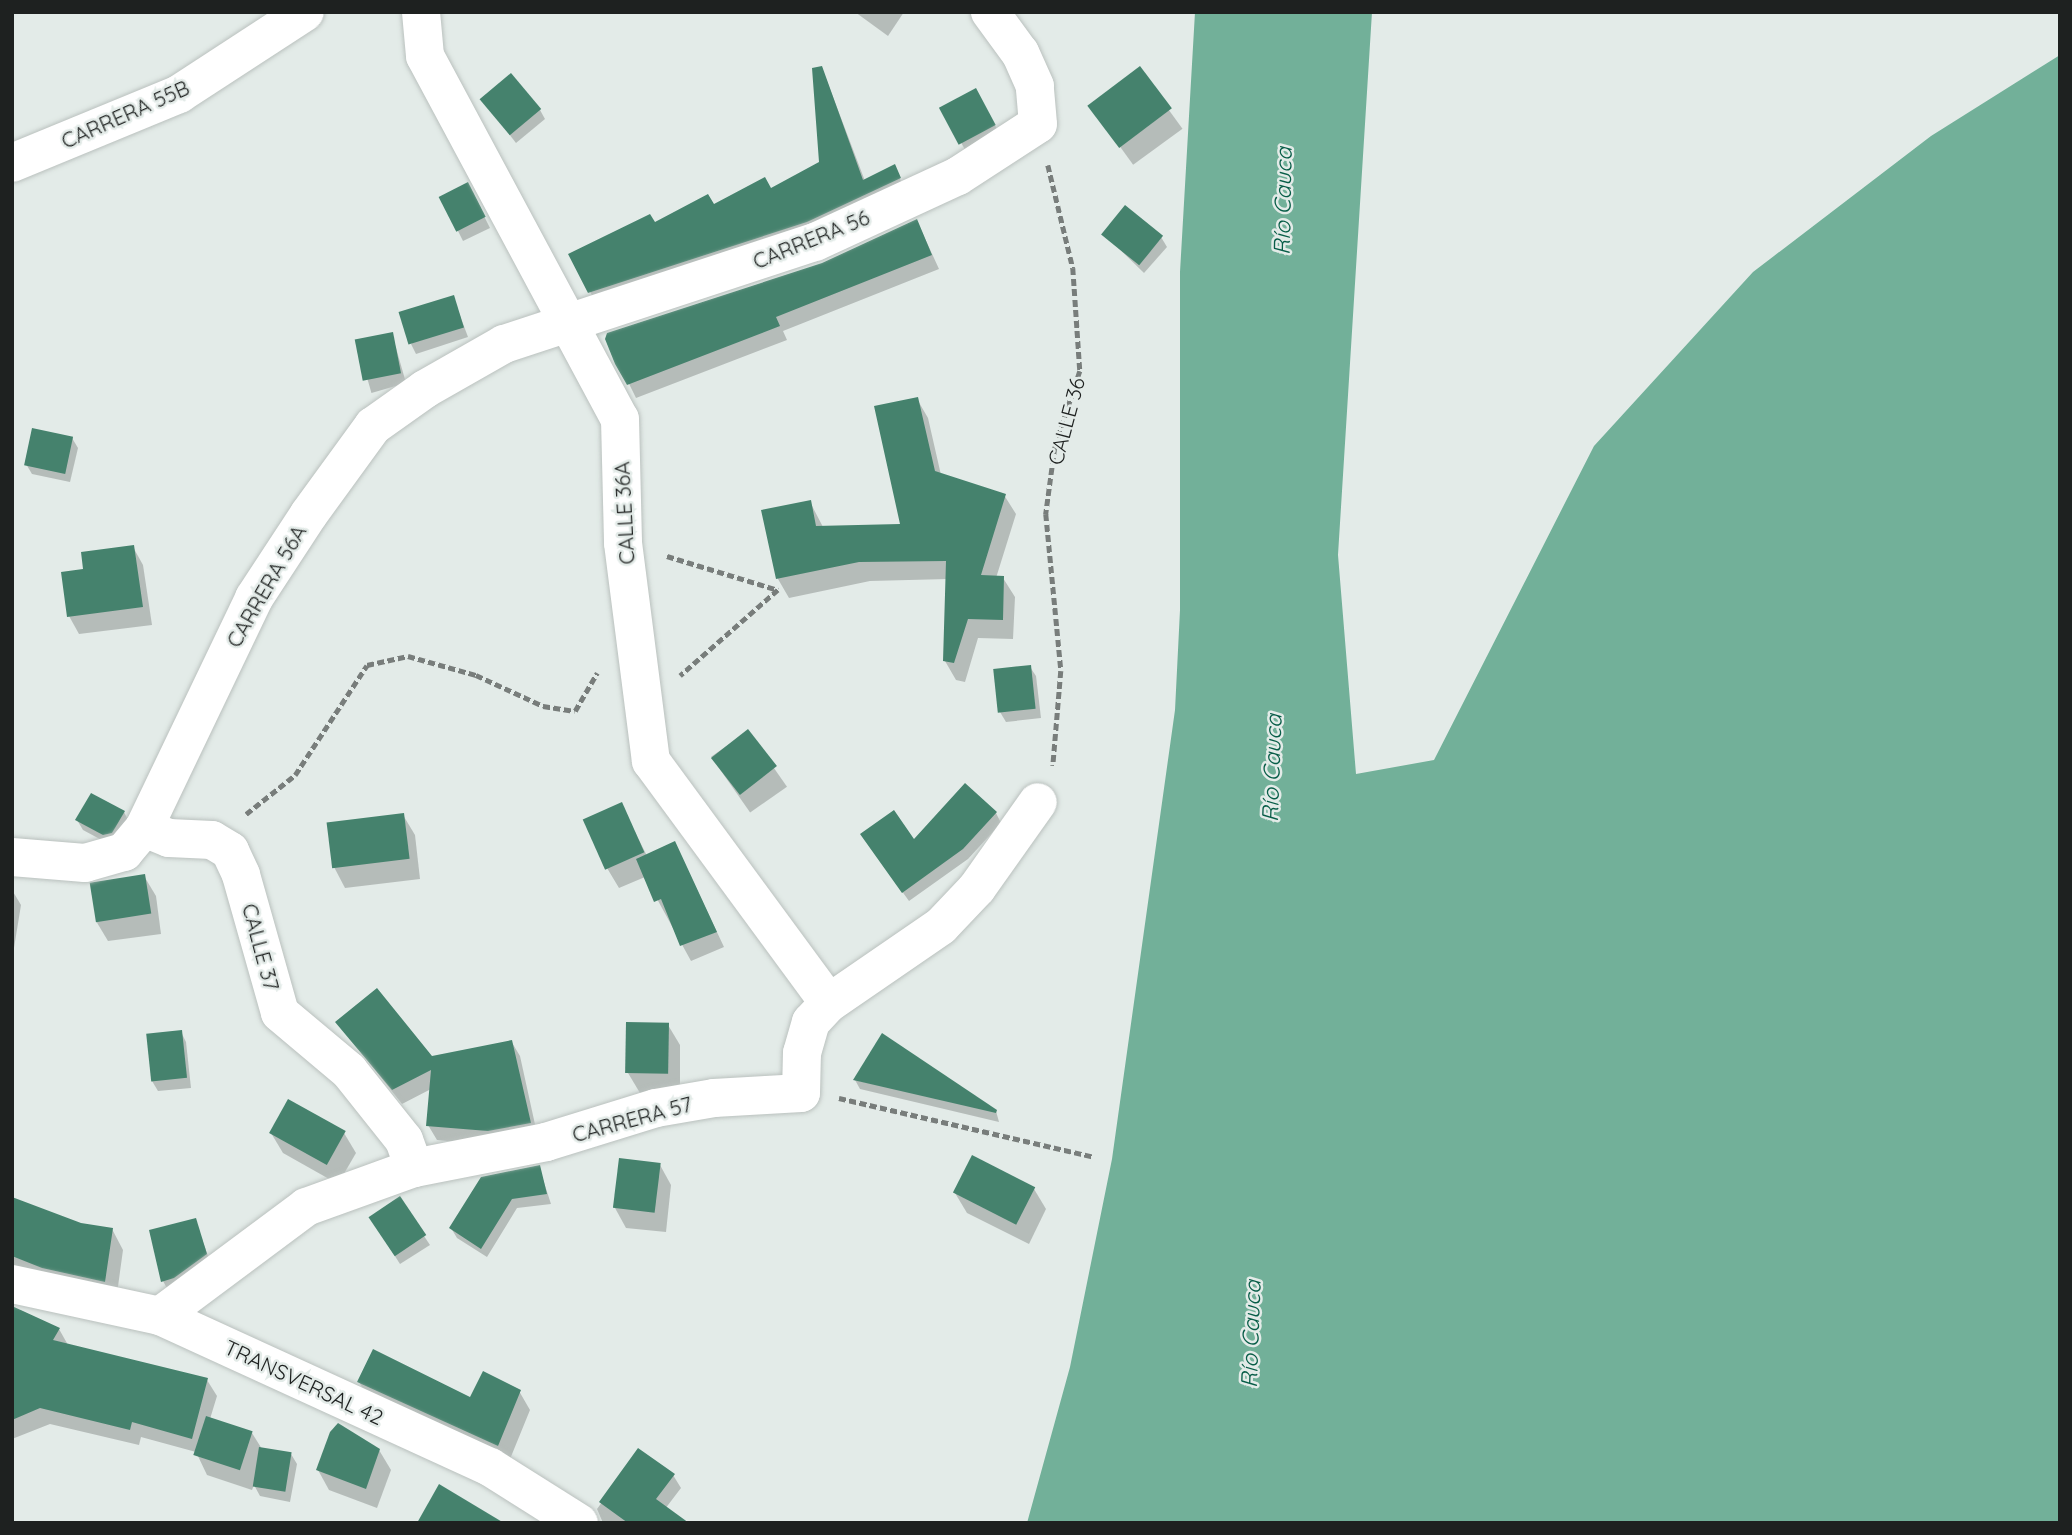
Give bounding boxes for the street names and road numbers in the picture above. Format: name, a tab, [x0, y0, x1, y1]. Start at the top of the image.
street label: CARRERA 55B	[57, 75, 193, 153]
street label: CARRERA 56	[749, 204, 873, 274]
street label: CALLE 36	[1042, 374, 1090, 468]
street label: CALLE 36A	[609, 461, 639, 565]
street label: CARRERA 56A	[221, 520, 311, 652]
street label: CALLE 37	[237, 901, 285, 993]
street label: CARRERA 57	[569, 1091, 695, 1147]
street label: TRANSVERSAL 42	[221, 1334, 387, 1430]

